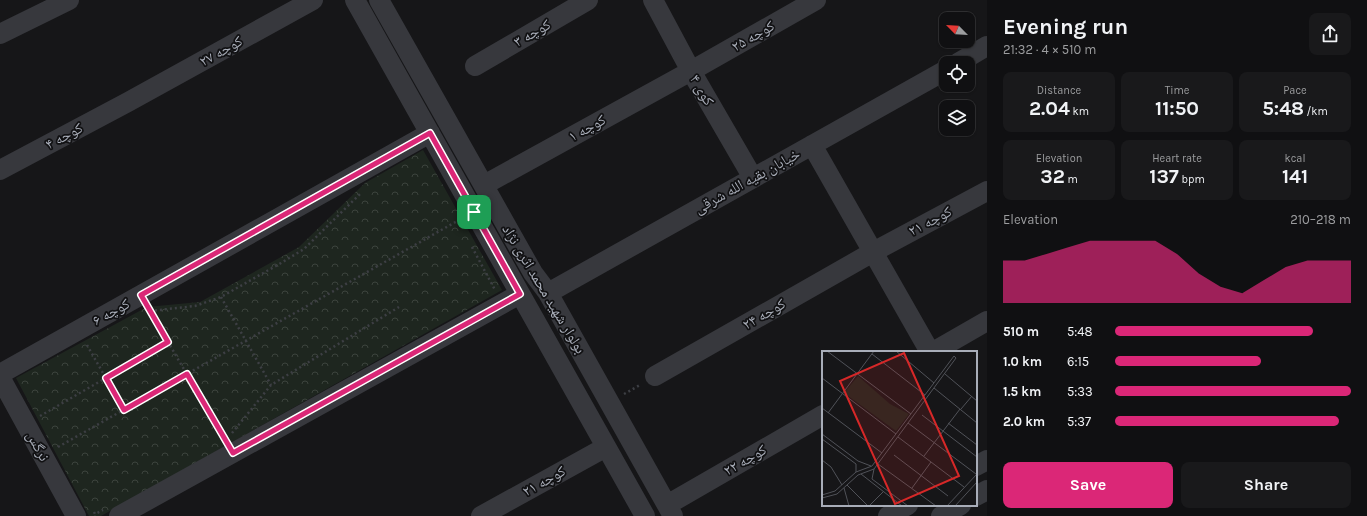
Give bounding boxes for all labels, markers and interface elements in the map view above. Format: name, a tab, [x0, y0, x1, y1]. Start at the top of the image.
north arrow	[939, 12, 975, 48]
map controls	[939, 12, 975, 136]
button: share	[1309, 13, 1351, 55]
text: Evening run	[1003, 14, 1128, 40]
street label: کوچه ۳	[510, 15, 554, 51]
street label: کوچه ۲۵	[728, 17, 778, 55]
street label: کوچه ۲۷	[196, 32, 246, 70]
text: 21:32 · 4 × 510 m	[1003, 42, 1096, 57]
button: locate	[939, 56, 975, 92]
street label: کوی ۴	[685, 71, 718, 109]
text: Distance	[1037, 84, 1081, 97]
text: Time	[1165, 84, 1189, 97]
text: Pace	[1283, 84, 1307, 97]
text: 2.04	[1029, 97, 1070, 120]
text: 11:50	[1155, 97, 1199, 120]
text: 5:48	[1262, 97, 1304, 120]
button: layers	[939, 100, 975, 136]
text: km	[1070, 105, 1089, 118]
text: /km	[1304, 105, 1328, 118]
street label: کوچه ۱	[565, 110, 609, 146]
street label: کوچه ۴	[42, 119, 86, 153]
street label: خیابان بقیه الله شرقی	[691, 144, 804, 218]
text: Elevation	[1036, 152, 1082, 165]
text: Heart rate	[1152, 152, 1202, 165]
text: kcal	[1284, 152, 1306, 165]
text: 32	[1040, 165, 1065, 188]
text: 137	[1149, 165, 1179, 188]
text: 141	[1282, 165, 1308, 188]
text: m	[1065, 173, 1078, 186]
text: bpm	[1179, 173, 1205, 186]
pin	[457, 195, 491, 229]
icon: arrive	[463, 201, 485, 223]
street label: کوچه ۲۱	[905, 202, 955, 240]
text: Elevation	[1003, 212, 1058, 227]
text: 210–218 m	[1290, 212, 1351, 227]
street label: بولوار شهید محمد اثری نژاد	[498, 221, 590, 357]
street label: کوچه ۶	[89, 294, 133, 330]
street label: کوچه ۲۴	[739, 295, 789, 333]
text: 510 m	[1003, 324, 1039, 339]
text: 5:48	[1067, 324, 1093, 339]
inset map	[822, 351, 977, 506]
text: 1.0 km	[1003, 354, 1042, 369]
text: 6:15	[1067, 354, 1089, 369]
text: 1.5 km	[1003, 384, 1041, 399]
text: 5:33	[1067, 384, 1093, 399]
text: 2.0 km	[1003, 414, 1045, 429]
text: 5:37	[1067, 414, 1091, 429]
street label: نرگس	[22, 428, 54, 465]
street label: کوچه ۲۲	[720, 441, 770, 479]
street label: کوچه ۲۱	[519, 462, 569, 500]
button: Save	[1003, 462, 1173, 508]
button: Share	[1181, 462, 1351, 508]

